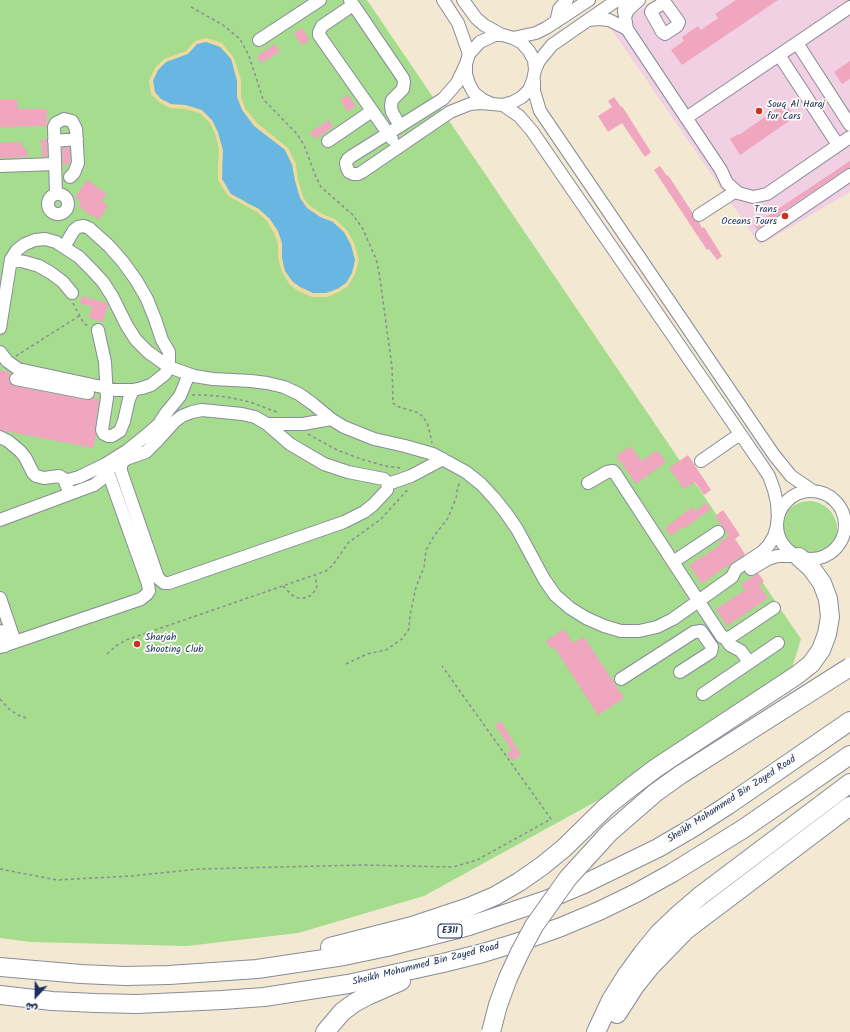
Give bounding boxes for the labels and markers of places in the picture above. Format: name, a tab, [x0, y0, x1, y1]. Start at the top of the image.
place label: Souq Al Haraj for Cars	[767, 99, 825, 122]
marker: Souq Al Haraj for Cars	[754, 106, 764, 116]
place label: Trans Oceans Tours	[721, 204, 777, 228]
marker: Trans Oceans Tours	[780, 211, 790, 221]
place label: Sharjah Shooting Club	[145, 632, 204, 656]
marker: Sharjah Shooting Club	[132, 639, 142, 649]

